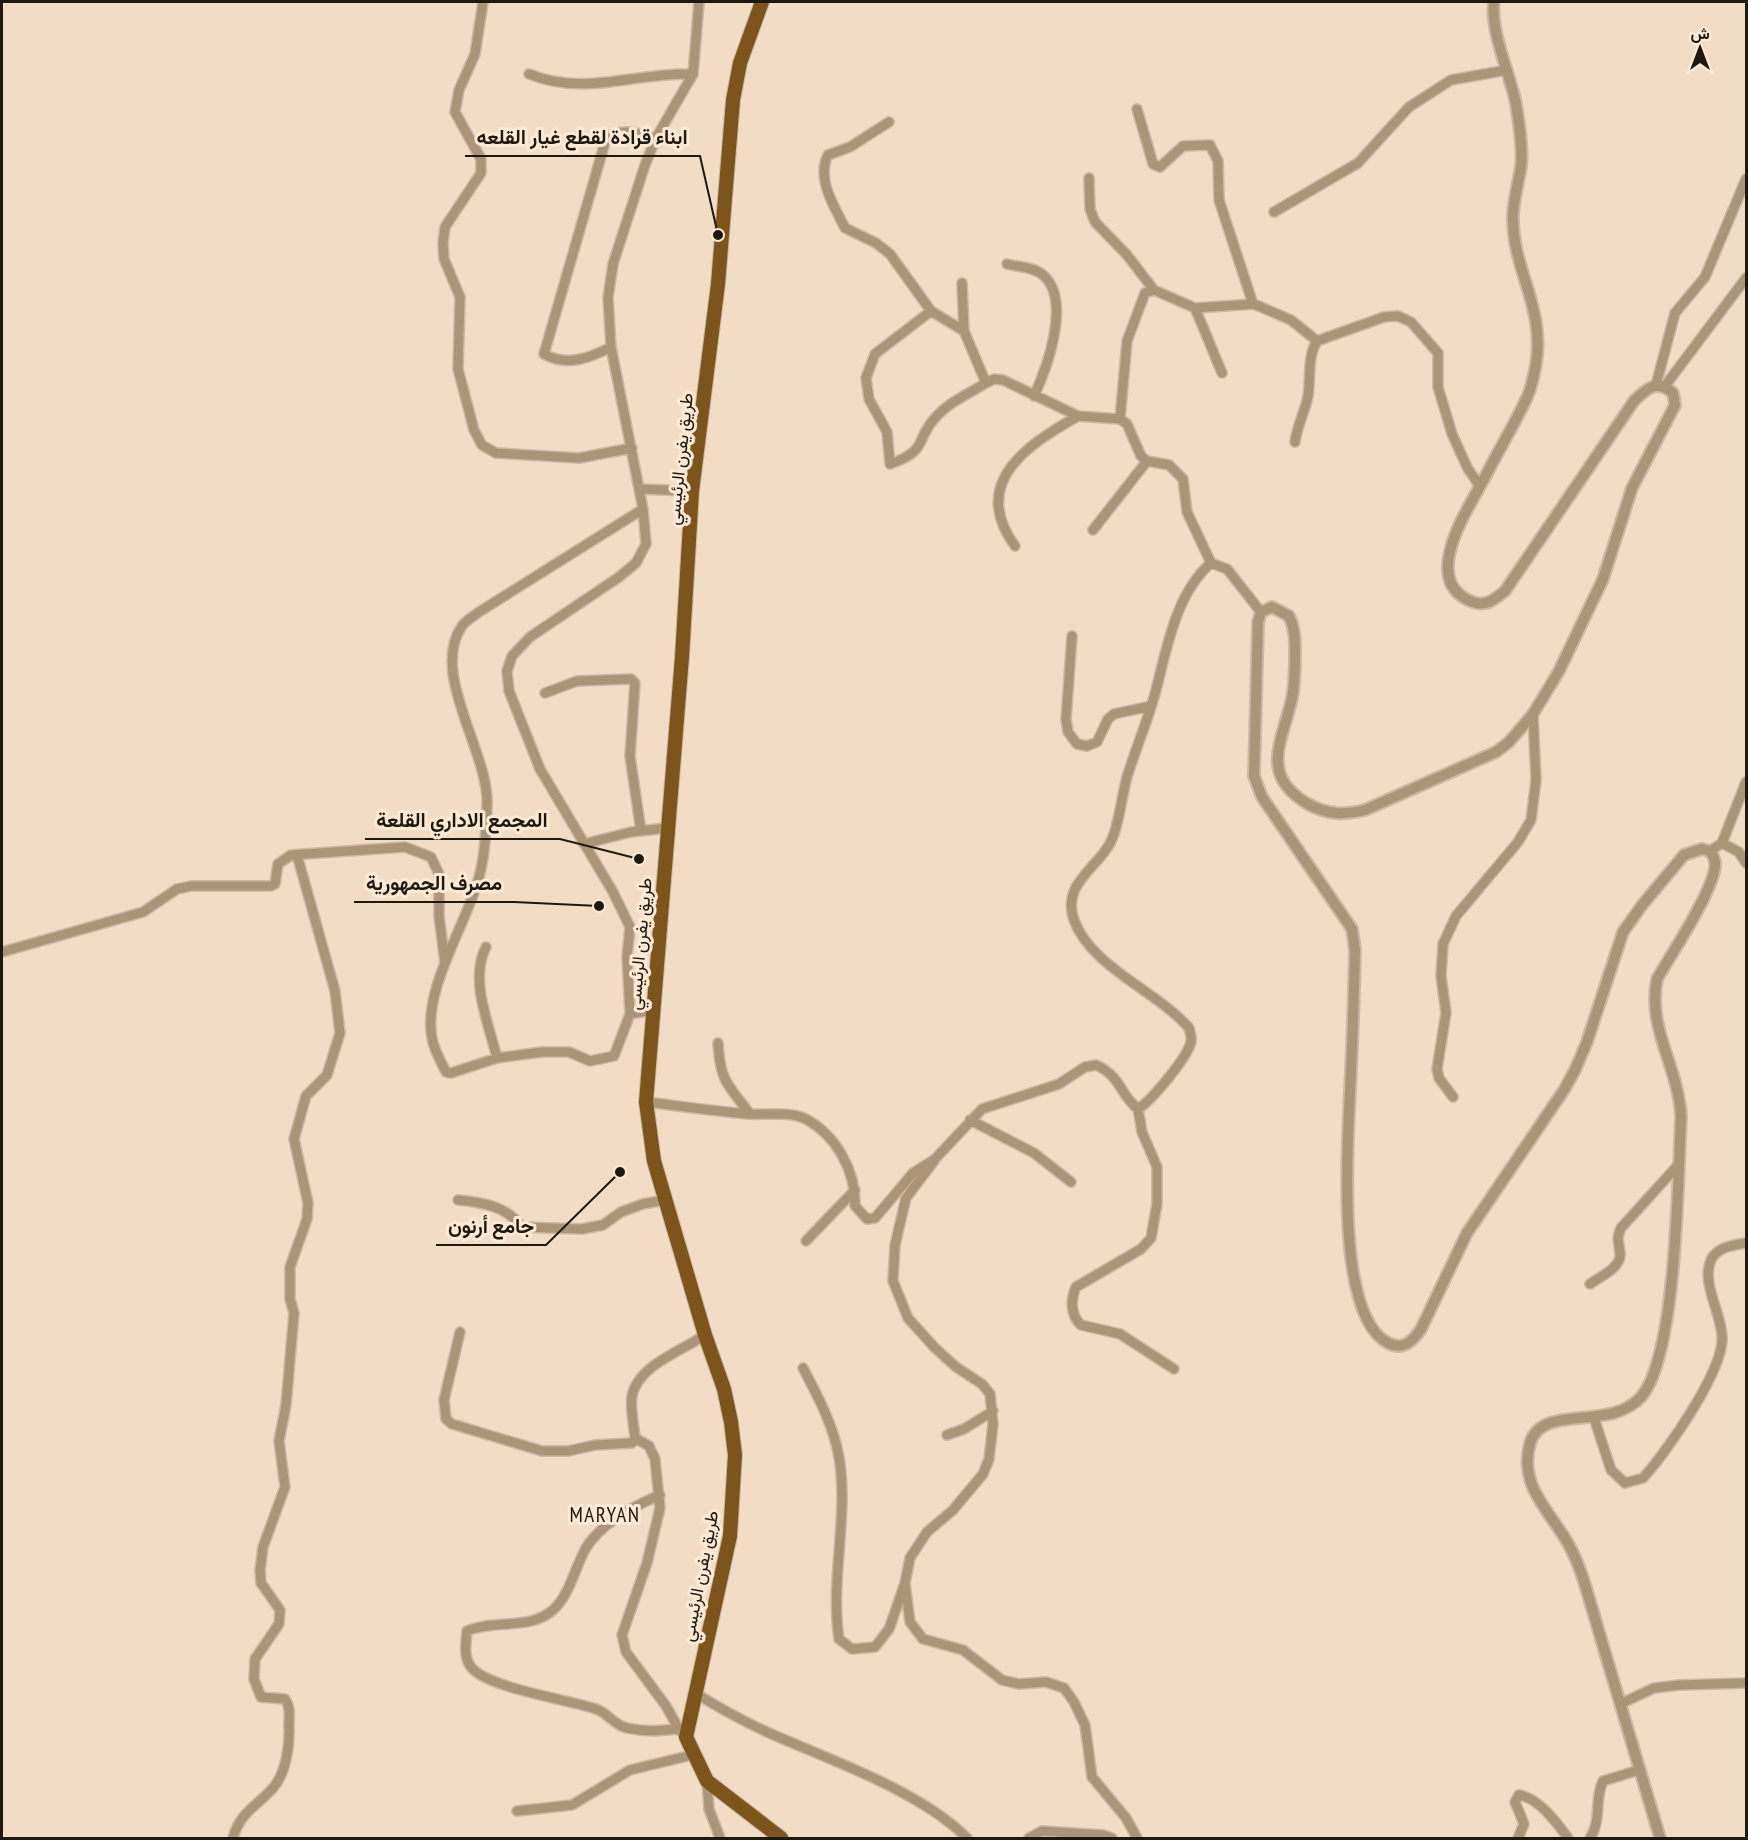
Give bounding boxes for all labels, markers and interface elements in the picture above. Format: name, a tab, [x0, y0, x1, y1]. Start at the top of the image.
north arrow	[1670, 18, 1730, 78]
text: ش	[1690, 23, 1710, 43]
callout: ابناء قرادة لقطع غيار القلعه	[465, 118, 700, 156]
text: ابناء قرادة لقطع غيار القلعه	[476, 124, 688, 151]
street label: طريق يفرن الرئيسي	[661, 392, 702, 527]
callout: المجمع الاداري القلعة	[365, 801, 560, 839]
text: المجمع الاداري القلعة	[376, 807, 548, 837]
callout: مصرف الجمهورية	[354, 864, 514, 902]
text: مصرف الجمهورية	[366, 870, 502, 896]
street label: طريق يفرن الرئيسي	[622, 877, 661, 1012]
callout: جامع أرنون	[436, 1207, 546, 1245]
text: جامع أرنون	[448, 1213, 534, 1240]
district label: MARYAN	[569, 1501, 641, 1528]
street label: طريق يفرن الرئيسي	[676, 1508, 727, 1644]

